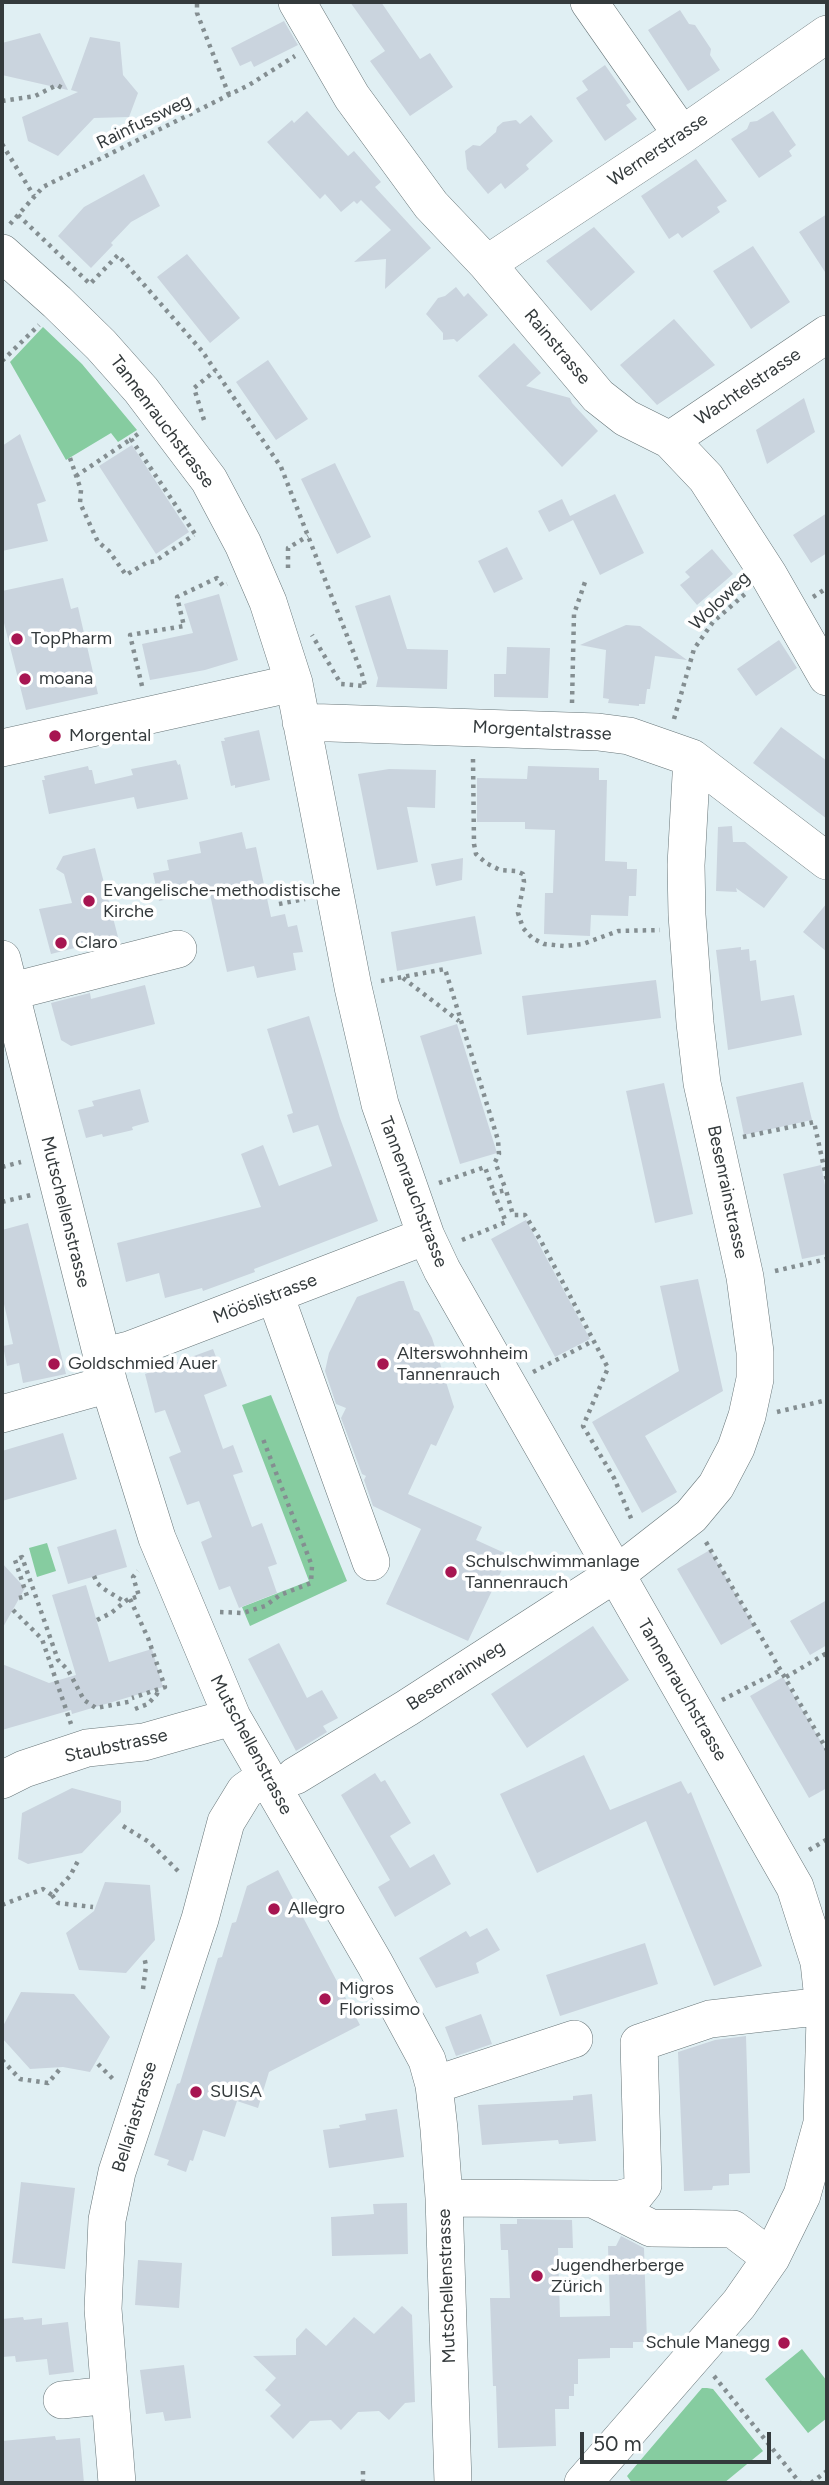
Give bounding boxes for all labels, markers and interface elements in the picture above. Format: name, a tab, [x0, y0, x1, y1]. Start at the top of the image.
street label: Rainfussweg	[93, 90, 195, 154]
street label: Wernerstrasse	[604, 109, 712, 191]
street label: Rainstrasse	[519, 305, 595, 389]
street label: Wachtelstrasse	[691, 344, 805, 430]
street label: Tannenrauchstrasse	[105, 352, 219, 492]
street label: Woloweg	[685, 567, 755, 635]
place label: TopPharm	[31, 628, 112, 650]
marker: TopPharm	[9, 631, 25, 647]
place label: moana	[39, 668, 93, 690]
marker: moana	[17, 671, 33, 687]
street label: Morgentalstrasse	[472, 717, 612, 745]
place label: Morgental	[69, 725, 151, 747]
marker: Morgental	[47, 728, 63, 744]
place label: Evangelische-methodistische Kirche	[103, 880, 341, 922]
marker: Evangelische-methodistische Kirche	[81, 893, 97, 909]
place label: Claro	[75, 932, 118, 954]
marker: Claro	[53, 935, 69, 951]
street label: Tannenrauchstrasse	[374, 1113, 452, 1271]
street label: Besenrainstrasse	[702, 1123, 752, 1261]
street label: Mutschellenstrasse	[36, 1134, 94, 1290]
street label: Mööslistrasse	[210, 1269, 320, 1329]
place label: Alterswohnheim Tannenrauch	[397, 1343, 528, 1386]
place label: Goldschmied Auer	[68, 1353, 217, 1375]
marker: Goldschmied Auer	[46, 1356, 62, 1372]
marker: Alterswohnheim Tannenrauch	[375, 1356, 391, 1372]
place label: Schulschwimmanlage Tannenrauch	[465, 1551, 640, 1594]
marker: Schulschwimmanlage Tannenrauch	[443, 1564, 459, 1580]
street label: Tannenrauchstrasse	[633, 1615, 731, 1765]
street label: Besenrainweg	[403, 1636, 509, 1716]
street label: Mutschellenstrasse	[205, 1672, 297, 1818]
street label: Staubstrasse	[63, 1725, 169, 1767]
place label: Allegro	[288, 1898, 345, 1920]
marker: Allegro	[266, 1901, 282, 1917]
place label: Migros Florissimo	[339, 1978, 420, 2021]
marker: Migros Florissimo	[317, 1991, 333, 2007]
street label: Bellariastrasse	[108, 2059, 162, 2175]
place label: SUISA	[210, 2081, 262, 2103]
marker: SUISA	[188, 2084, 204, 2100]
street label: Mutschellenstrasse	[434, 2208, 460, 2364]
place label: Jugendherberge Zürich	[551, 2255, 684, 2298]
marker: Jugendherberge Zürich	[529, 2268, 545, 2284]
place label: Schule Manegg	[645, 2332, 770, 2354]
marker: Schule Manegg	[776, 2335, 792, 2351]
scale bar	[584, 2418, 775, 2462]
text: 50 m	[593, 2431, 642, 2456]

